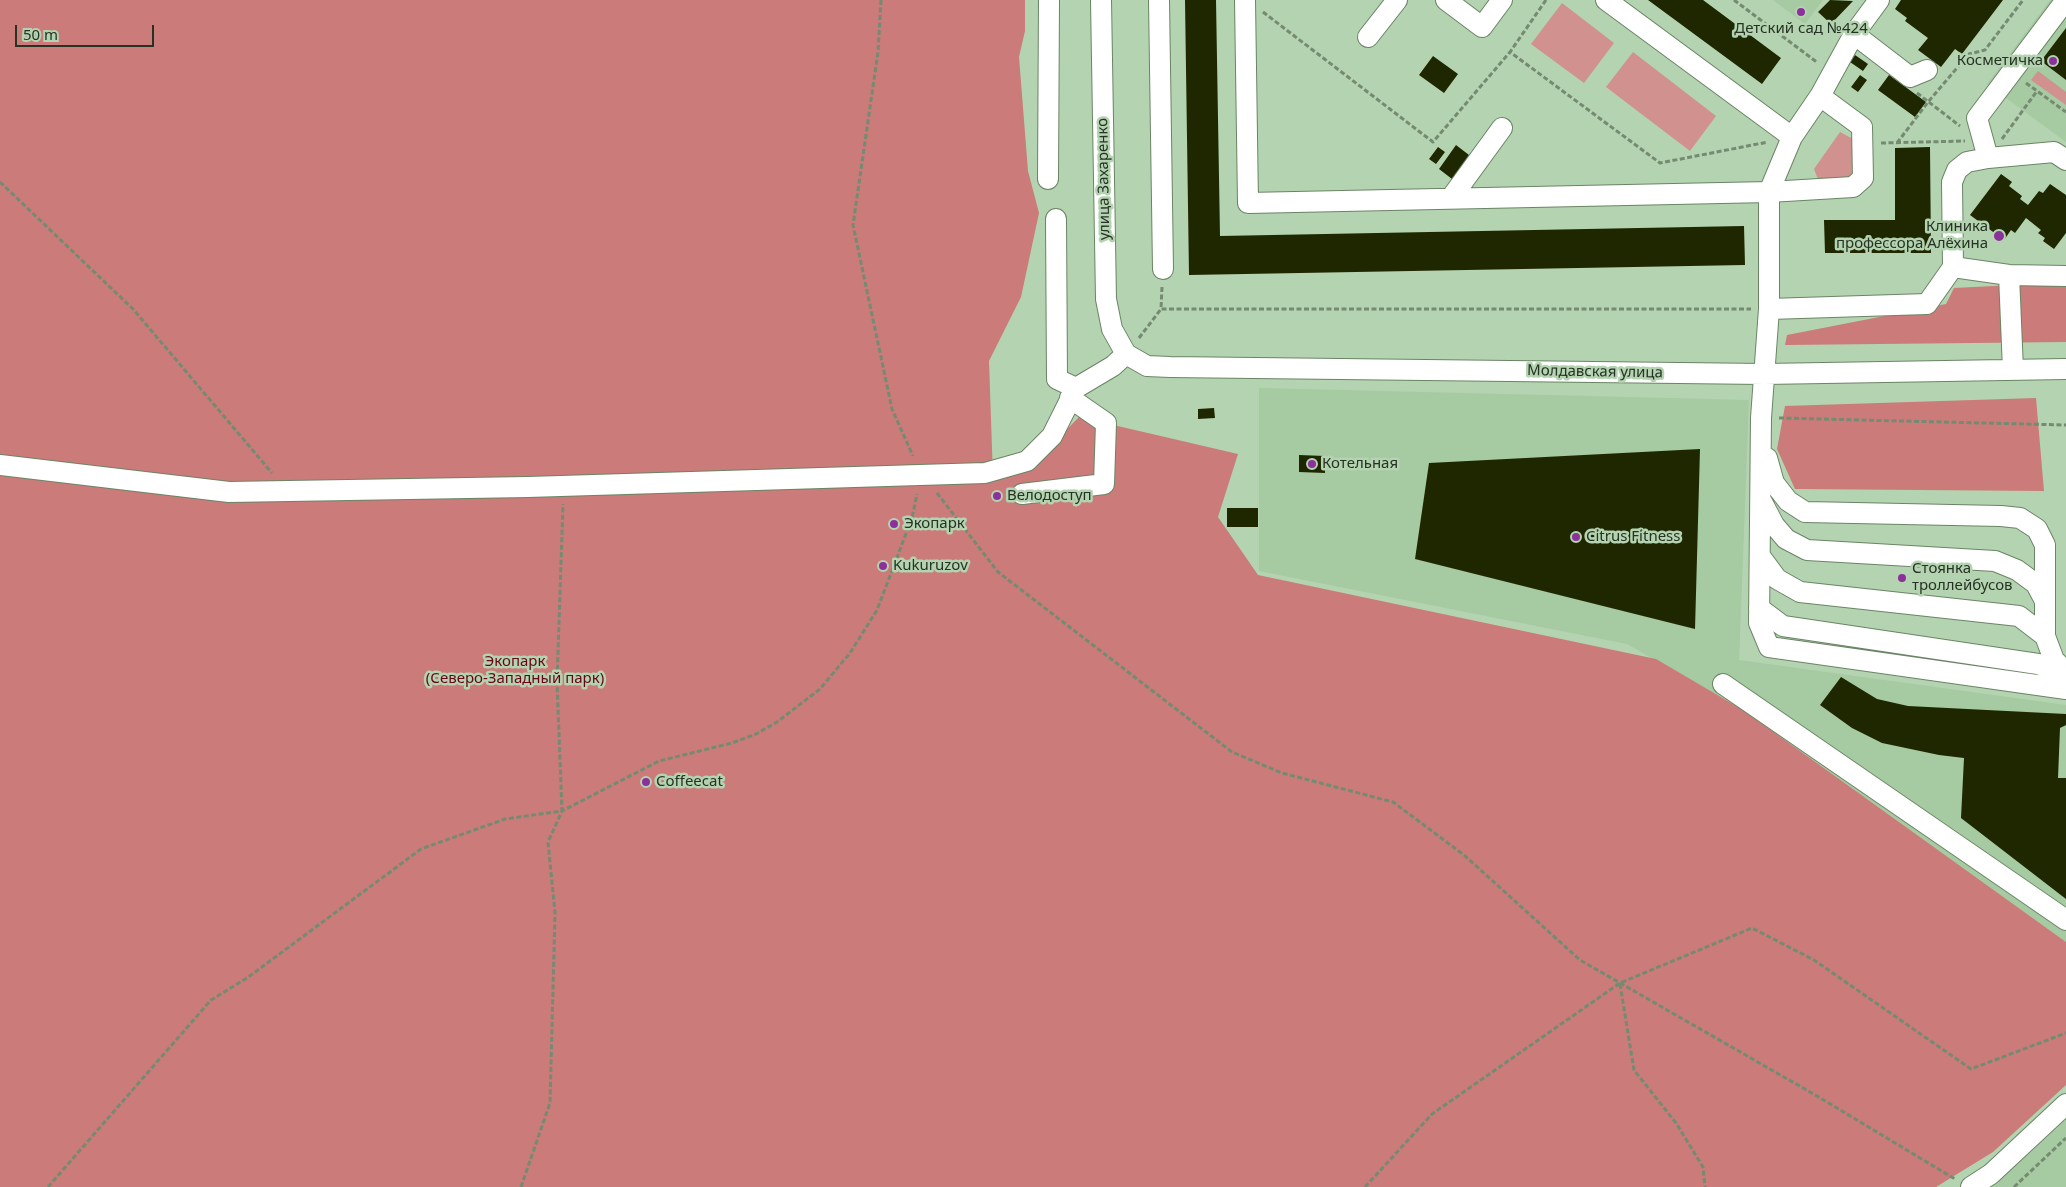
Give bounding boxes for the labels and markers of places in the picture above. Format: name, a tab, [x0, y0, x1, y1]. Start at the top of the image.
marker: Детский сад №424	[1795, 6, 1807, 18]
place label: Детский сад №424	[1734, 20, 1868, 38]
place label: Косметичка	[1957, 52, 2043, 70]
marker: Косметичка	[2047, 55, 2059, 67]
place label: Клиника профессора Алёхина	[1836, 218, 1988, 253]
marker: Клиника профессора Алёхина	[1992, 229, 2006, 243]
place label: Котельная	[1322, 455, 1398, 473]
marker: Котельная	[1306, 458, 1318, 470]
place label: Велодоступ	[1007, 487, 1092, 505]
marker: Велодоступ	[991, 490, 1003, 502]
place label: Экопарк	[904, 515, 965, 533]
marker: Экопарк	[888, 518, 900, 530]
place label: Citrus Fitness	[1586, 528, 1680, 546]
marker: Citrus Fitness	[1570, 531, 1582, 543]
place label: Kukuruzov	[893, 557, 968, 575]
marker: Kukuruzov	[877, 560, 889, 572]
place label: Стоянка троллейбусов	[1912, 560, 2012, 595]
marker: Стоянка троллейбусов	[1896, 572, 1908, 584]
place label: Coffeecat	[656, 773, 723, 791]
marker: Coffeecat	[640, 776, 652, 788]

